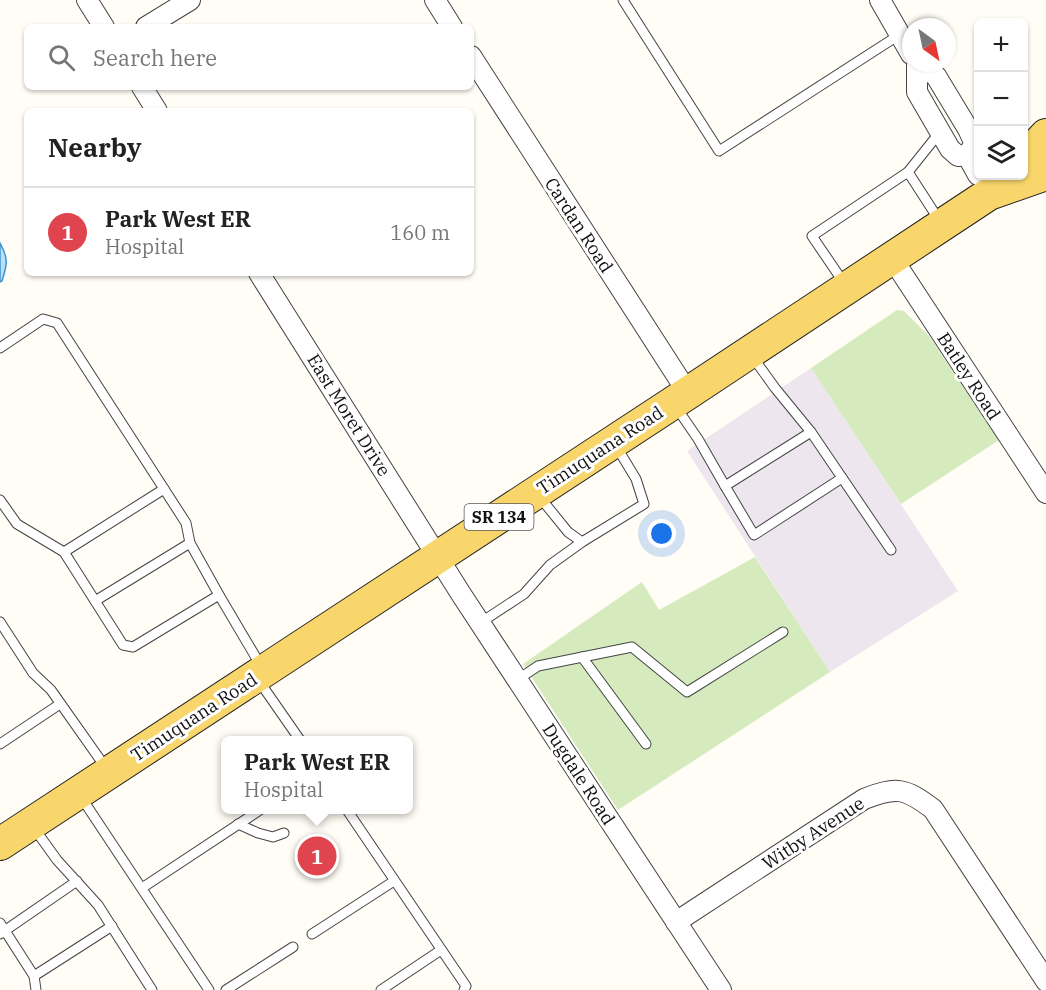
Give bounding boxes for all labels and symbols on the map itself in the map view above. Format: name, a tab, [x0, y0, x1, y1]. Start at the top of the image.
north arrow	[902, 18, 956, 72]
street label: Cardan Road	[540, 173, 618, 277]
street label: Batley Road	[932, 328, 1006, 424]
street label: East Moret Drive	[302, 350, 396, 480]
street label: Timuquana Road	[533, 401, 667, 499]
road number: SR 134	[464, 504, 534, 530]
your location	[647, 519, 676, 548]
street label: Timuquana Road	[127, 668, 261, 766]
street label: Dugdale Road	[538, 719, 620, 829]
street label: Witby Avenue	[758, 792, 868, 874]
pin: 1	[298, 834, 336, 878]

